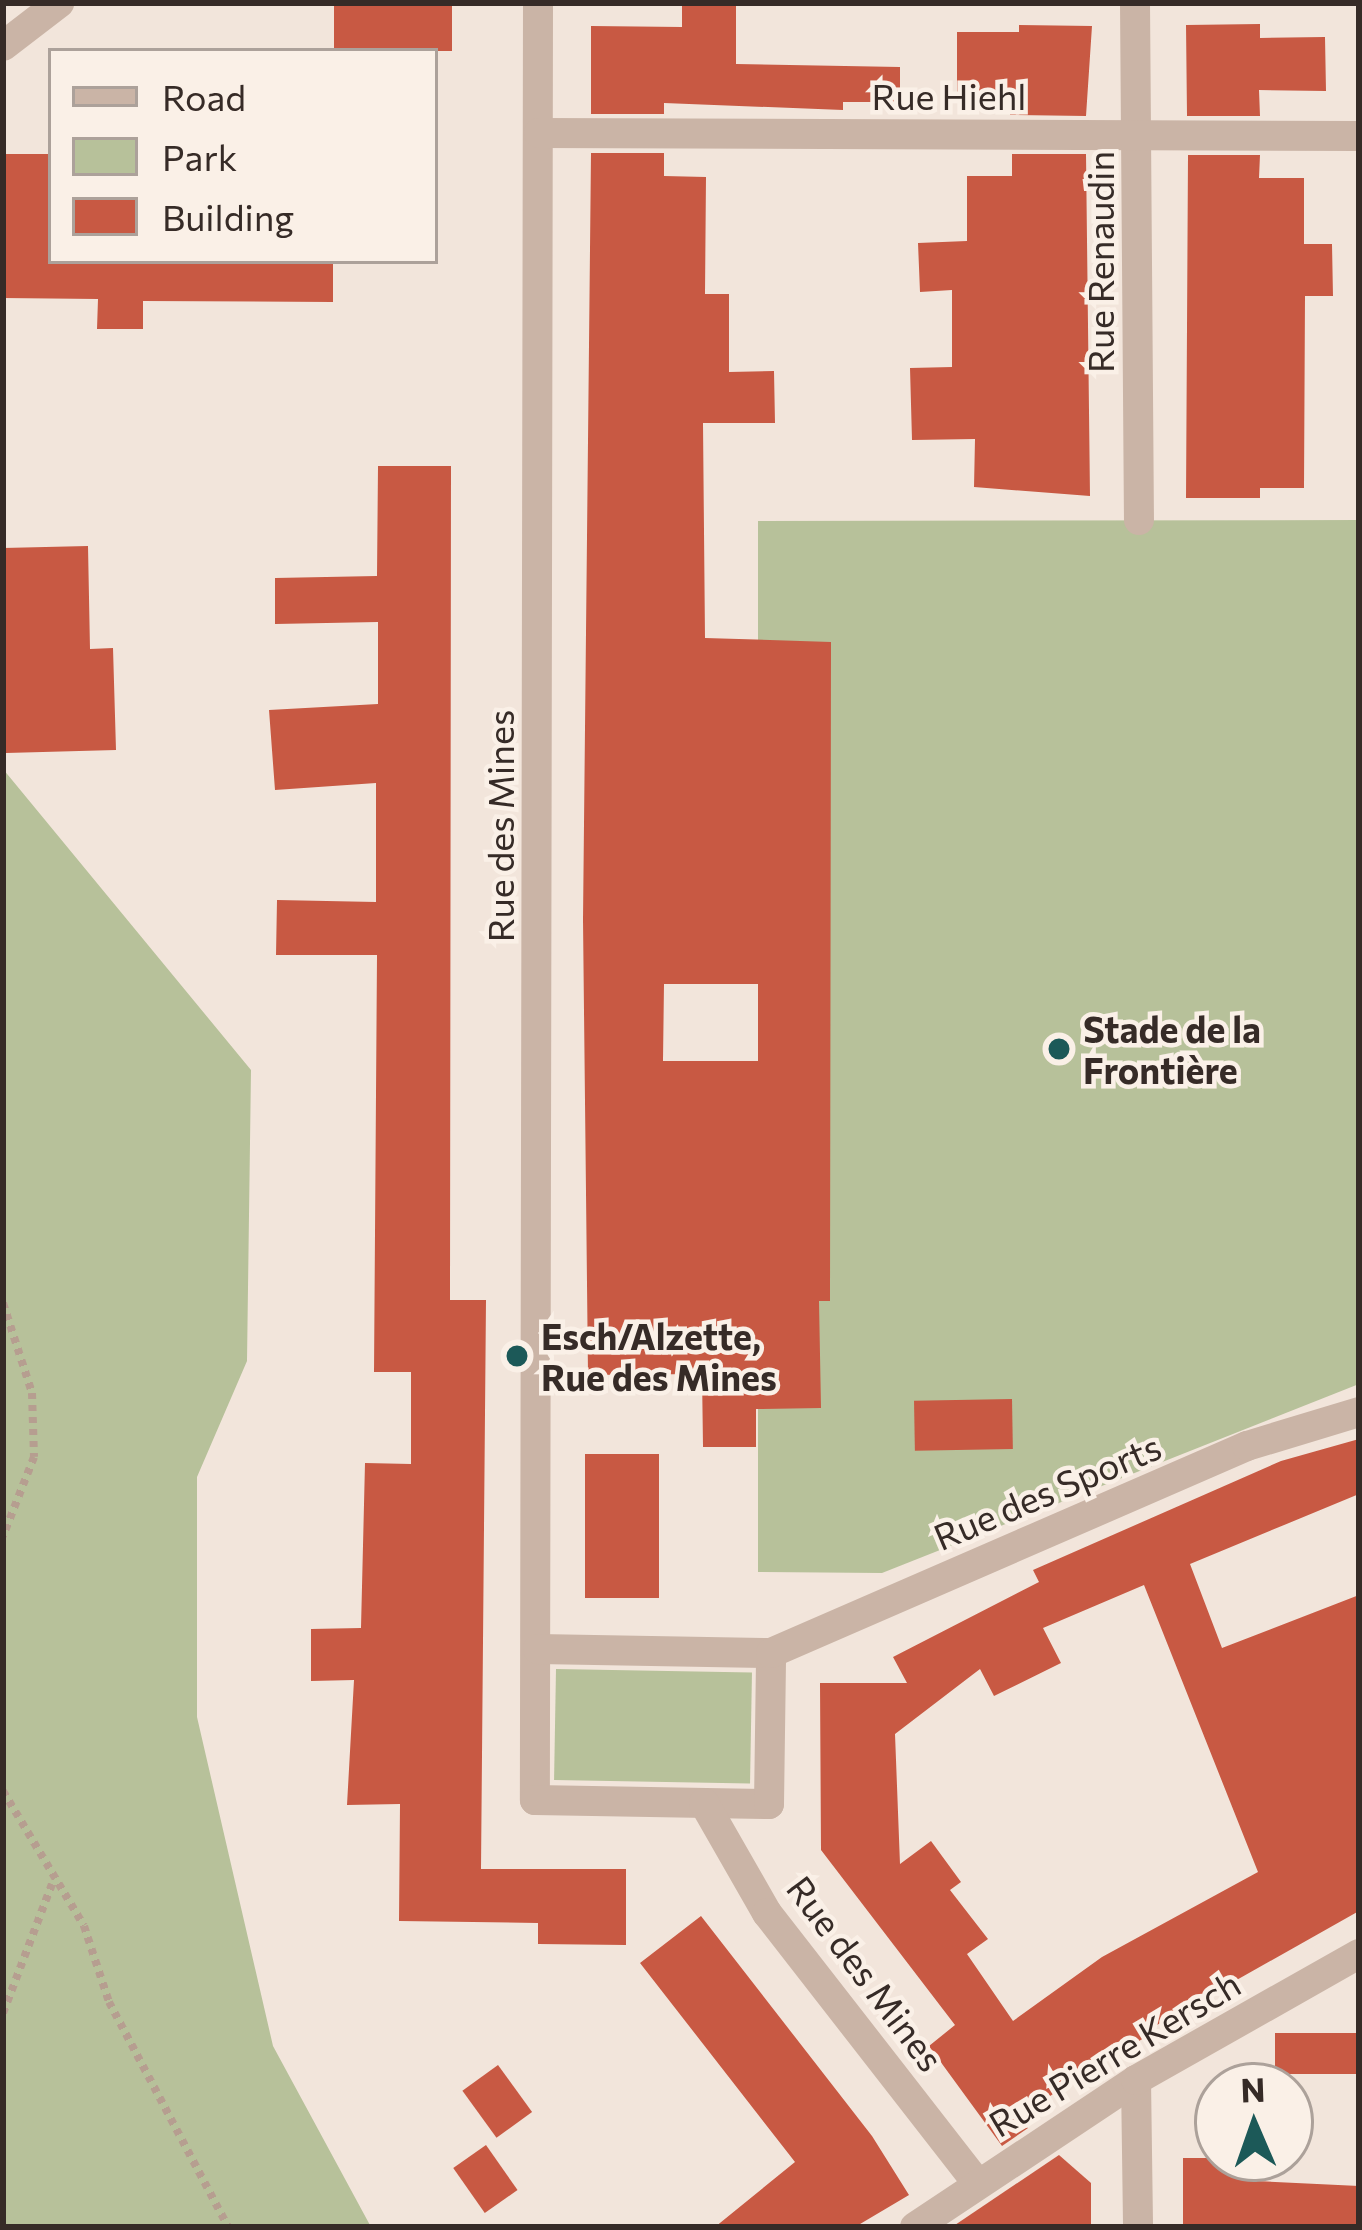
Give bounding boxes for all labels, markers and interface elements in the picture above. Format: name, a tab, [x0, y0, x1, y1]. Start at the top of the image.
legend	[48, 48, 438, 264]
text: Road	[162, 74, 246, 118]
street label: Rue Hiehl	[872, 74, 1026, 118]
text: Park	[162, 134, 237, 178]
street label: Rue Renaudin	[1078, 151, 1122, 373]
text: Building	[162, 194, 294, 238]
street label: Rue des Mines	[478, 710, 522, 942]
place label: Stade de la Frontière	[1083, 1006, 1261, 1091]
marker: Stade de la Frontière	[1046, 1036, 1072, 1062]
place label: Esch/Alzette, Rue des Mines	[541, 1313, 777, 1398]
marker: Esch/Alzette, Rue des Mines	[504, 1343, 530, 1369]
street label: Rue des Sports	[927, 1424, 1167, 1558]
street label: Rue des Mines	[779, 1867, 953, 2079]
street label: Rue Pierre Kersch	[981, 1961, 1247, 2145]
north arrow	[1194, 2062, 1314, 2182]
text: N	[1240, 2068, 1266, 2109]

